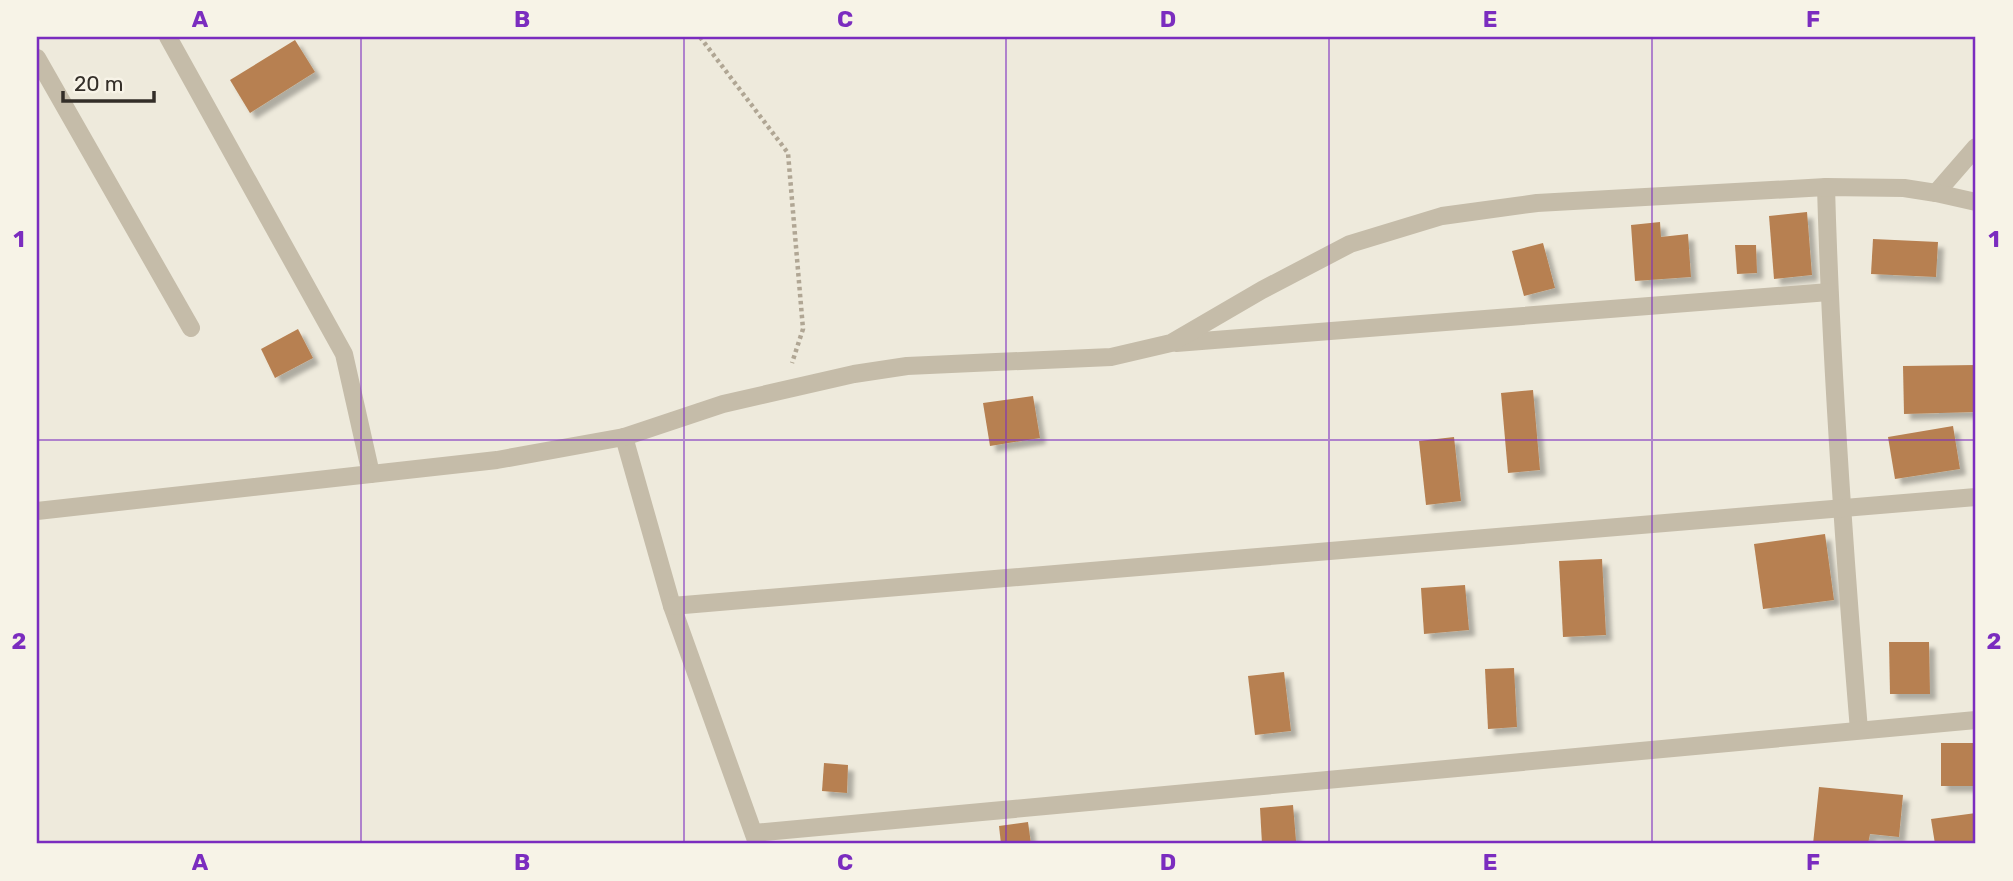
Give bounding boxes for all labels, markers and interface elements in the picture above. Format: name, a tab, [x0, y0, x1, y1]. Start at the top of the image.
text: A	[192, 5, 209, 33]
text: B	[514, 5, 530, 33]
text: C	[837, 5, 853, 33]
text: D	[1160, 5, 1176, 33]
text: E	[1483, 5, 1497, 33]
text: F	[1806, 5, 1820, 33]
scale bar	[63, 60, 154, 104]
text: 20 m	[74, 71, 123, 96]
text: 1	[13, 225, 25, 253]
text: 1	[1988, 225, 2000, 253]
text: 2	[12, 627, 26, 655]
text: 2	[1987, 627, 2001, 655]
text: A	[192, 848, 209, 876]
text: B	[514, 848, 530, 876]
text: C	[837, 848, 853, 876]
text: D	[1160, 848, 1176, 876]
text: E	[1483, 848, 1497, 876]
text: F	[1806, 848, 1820, 876]

